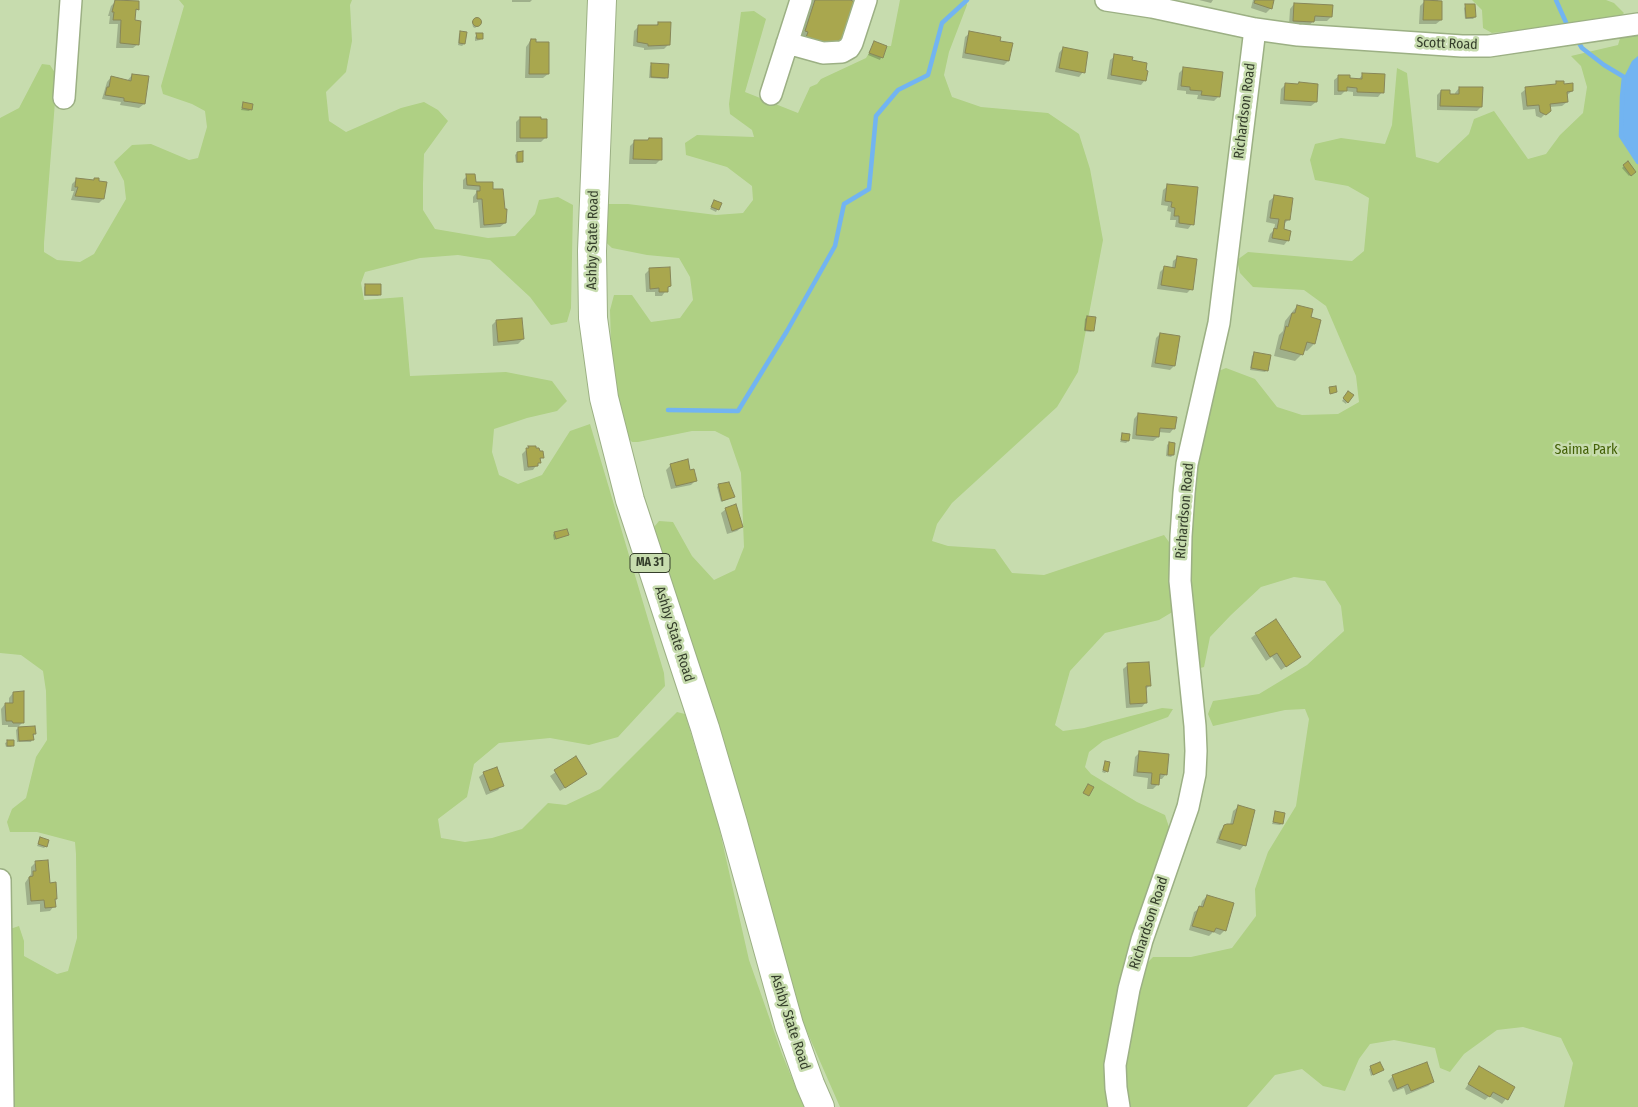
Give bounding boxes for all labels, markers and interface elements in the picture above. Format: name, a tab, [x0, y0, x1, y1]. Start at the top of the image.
street label: Scott Road	[1416, 35, 1478, 53]
street label: Richardson Road	[1231, 62, 1259, 160]
street label: Ashby State Road	[584, 190, 602, 290]
park label: Saima Park	[1554, 442, 1618, 458]
street label: Richardson Road	[1172, 462, 1198, 560]
road number: MA 31	[630, 554, 670, 572]
street label: Ashby State Road	[651, 584, 697, 684]
street label: Richardson Road	[1126, 875, 1172, 971]
street label: Ashby State Road	[767, 972, 813, 1072]

